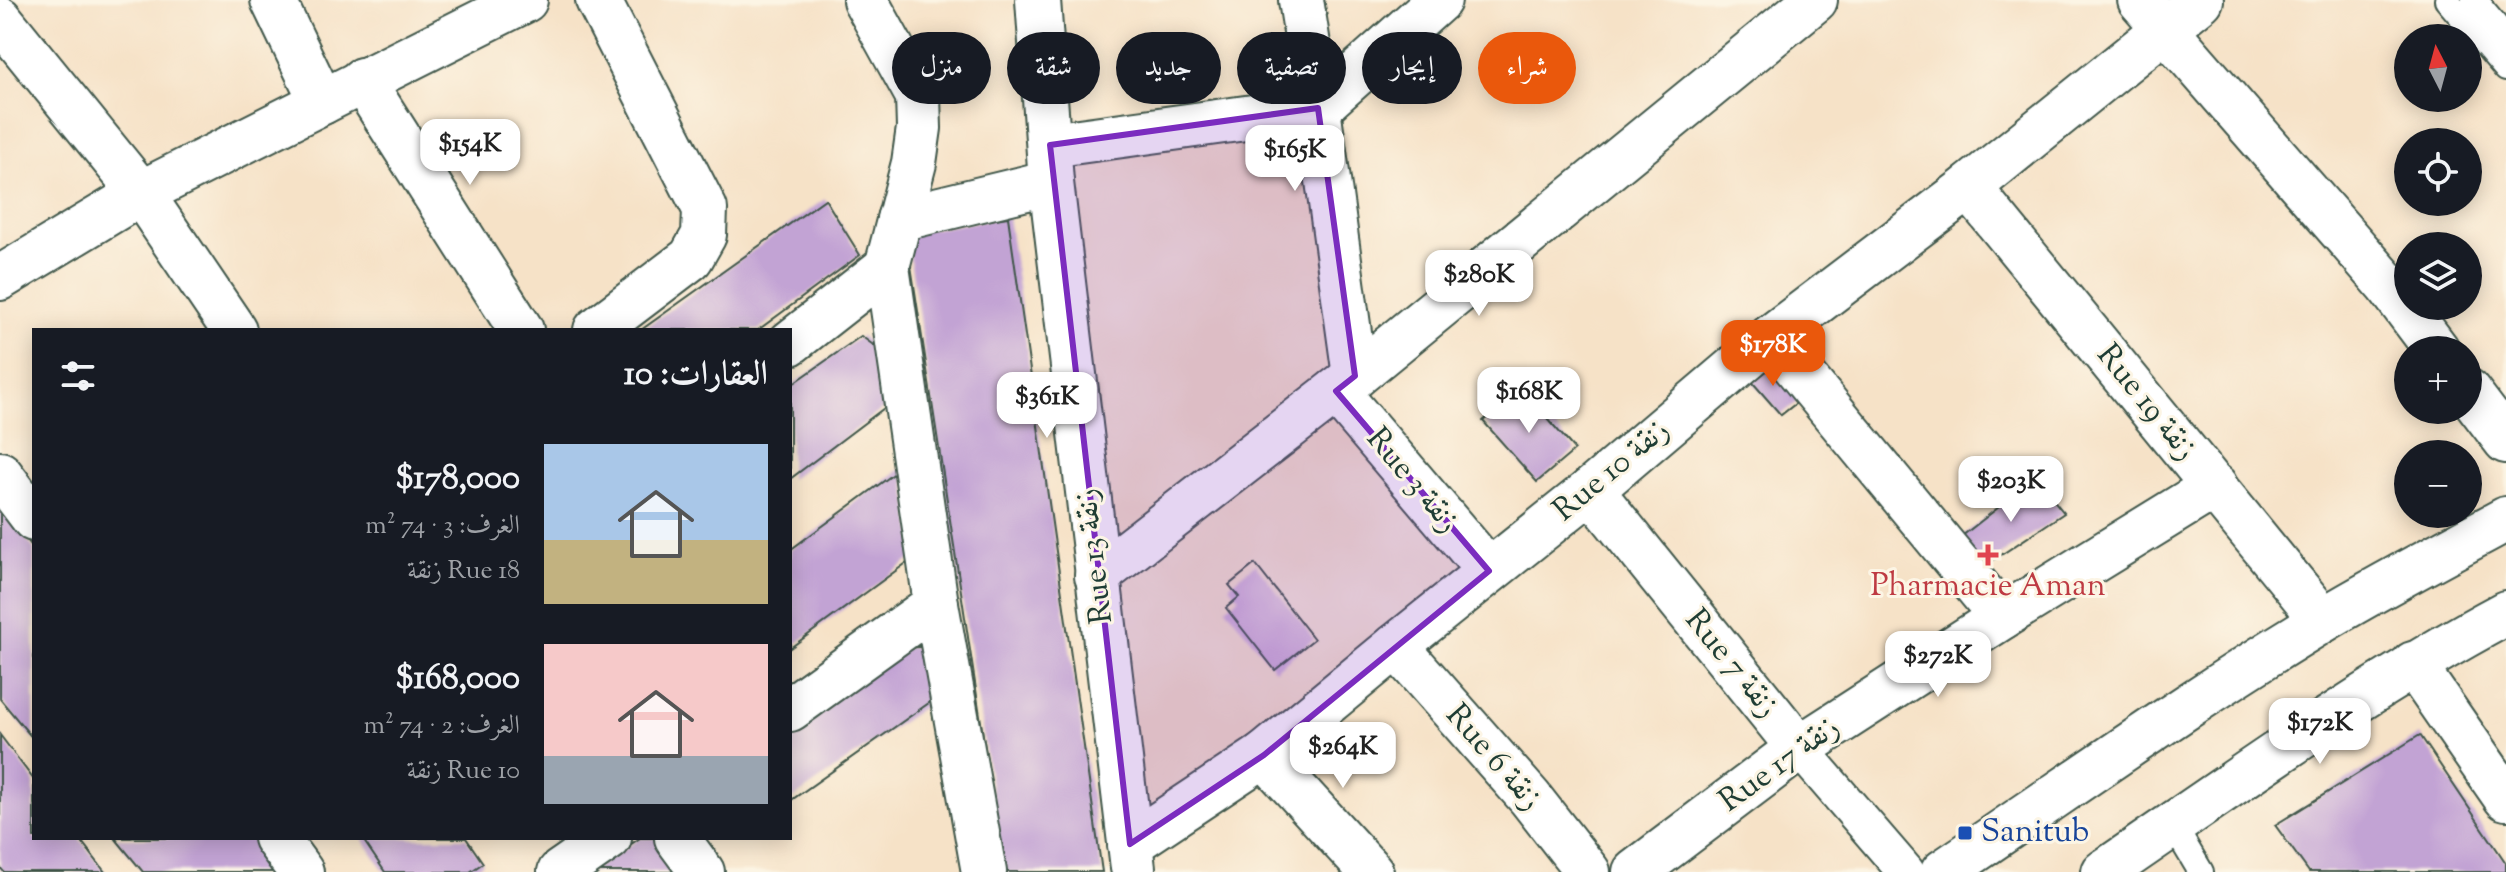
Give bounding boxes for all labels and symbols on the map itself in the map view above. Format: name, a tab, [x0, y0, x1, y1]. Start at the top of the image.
north arrow	[2394, 24, 2482, 112]
pin: $154K	[414, 119, 526, 187]
pin: $165K	[1239, 125, 1351, 193]
pin: $280K	[1423, 250, 1535, 318]
pin: $178K	[1717, 320, 1829, 388]
street label: Rue 19 زنقة	[2085, 335, 2207, 471]
pin: $168K	[1473, 367, 1585, 435]
pin: $361K	[991, 372, 1103, 440]
street label: Rue 10 زنقة	[1544, 409, 1680, 533]
street label: Rue 3 زنقة	[1354, 418, 1470, 544]
pin: $203K	[1955, 456, 2067, 524]
street label: Rue 13 زنقة	[1064, 486, 1126, 626]
marker: Pharmacie Aman	[1979, 546, 1997, 564]
place label: Pharmacie Aman	[1870, 564, 2106, 610]
street label: Rue 7 زنقة	[1673, 600, 1789, 728]
pin: $272K	[1882, 631, 1994, 699]
street label: Rue 6 زنقة	[1434, 695, 1552, 821]
pin: $172K	[2264, 698, 2376, 766]
street label: Rue 17 زنقة	[1710, 706, 1850, 824]
pin: $264K	[1287, 722, 1399, 790]
place label: Sanitub	[1981, 810, 2089, 856]
marker: Sanitub	[1956, 824, 1974, 842]

